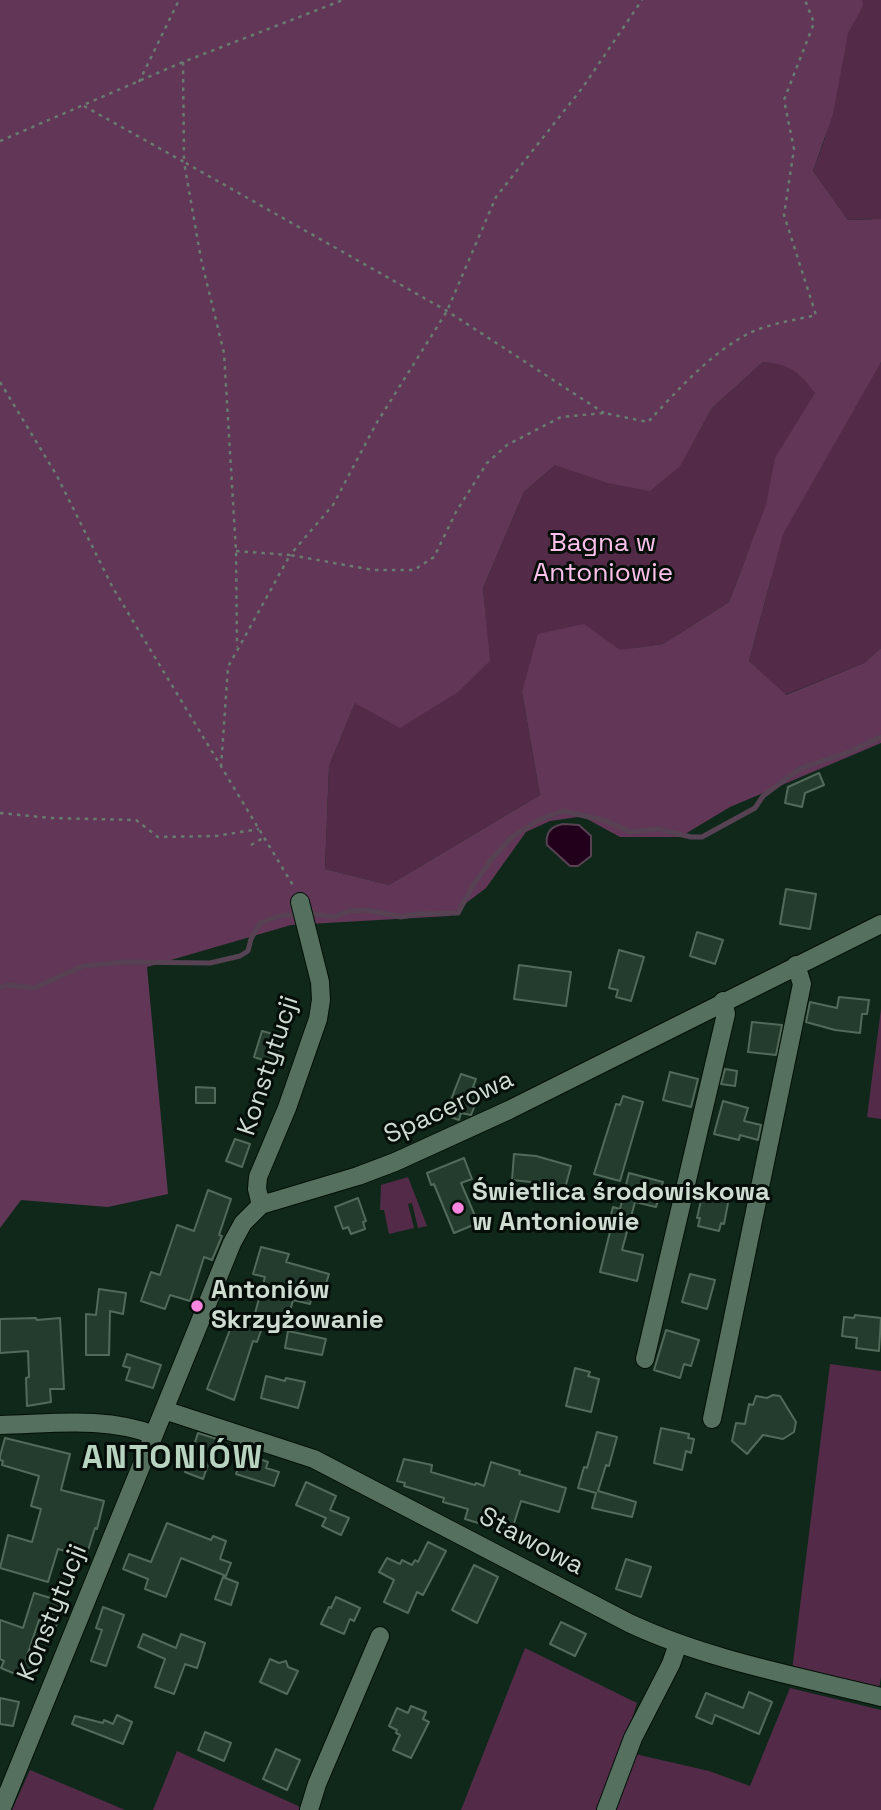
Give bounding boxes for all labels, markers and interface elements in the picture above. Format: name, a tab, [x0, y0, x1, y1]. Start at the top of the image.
park label: Bagna w Antoniowie	[533, 528, 673, 590]
street label: Konstytucji	[232, 992, 306, 1140]
street label: Spacerowa	[379, 1065, 519, 1151]
place label: Świetlica środowiskowa w Antoniowie	[472, 1177, 770, 1238]
marker: Świetlica środowiskowa w Antoniowie	[450, 1200, 466, 1216]
place label: Antoniów Skrzyżowanie	[211, 1275, 384, 1336]
marker: Antoniów Skrzyżowanie	[189, 1298, 205, 1314]
district label: ANTONIÓW	[83, 1439, 263, 1479]
street label: Stawowa	[473, 1501, 589, 1583]
street label: Konstytucji	[11, 1540, 95, 1686]

